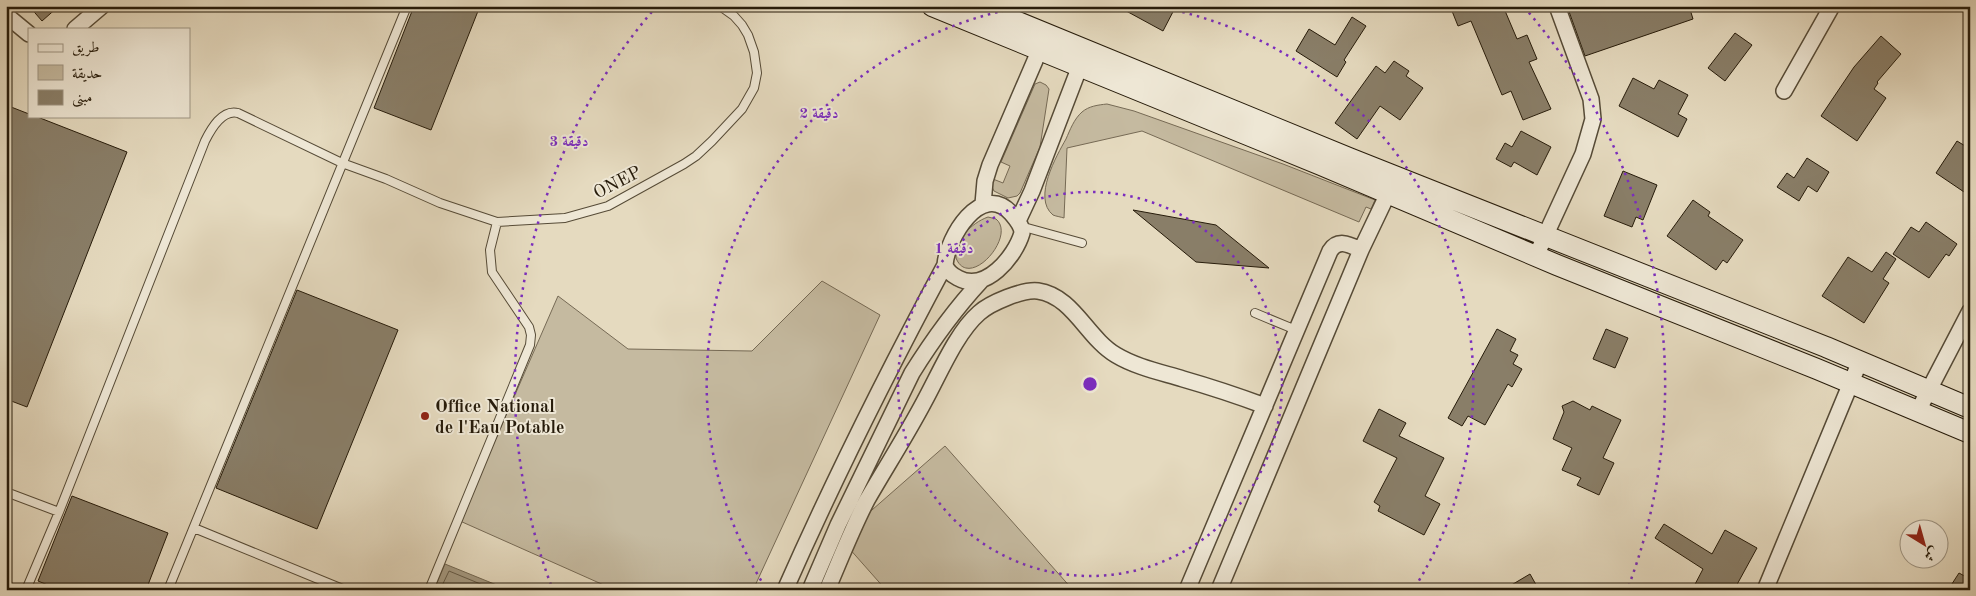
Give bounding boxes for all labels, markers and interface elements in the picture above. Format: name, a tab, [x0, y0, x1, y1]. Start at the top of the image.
legend	[28, 28, 190, 118]
text: طريق	[72, 41, 99, 57]
text: حديقة	[72, 67, 102, 82]
text: مبنى	[72, 91, 92, 108]
text: 2 دقيقة	[799, 107, 839, 122]
text: 3 دقيقة	[549, 135, 589, 150]
street label: ONEP	[591, 163, 644, 203]
text: 1 دقيقة	[934, 242, 974, 257]
centre of rings	[1081, 375, 1099, 393]
place label: Office National de l'Eau Potable	[435, 398, 565, 437]
marker: Office National de l'Eau Potable	[419, 410, 431, 422]
north arrow	[1898, 518, 1948, 568]
text: ش	[1921, 544, 1941, 563]

